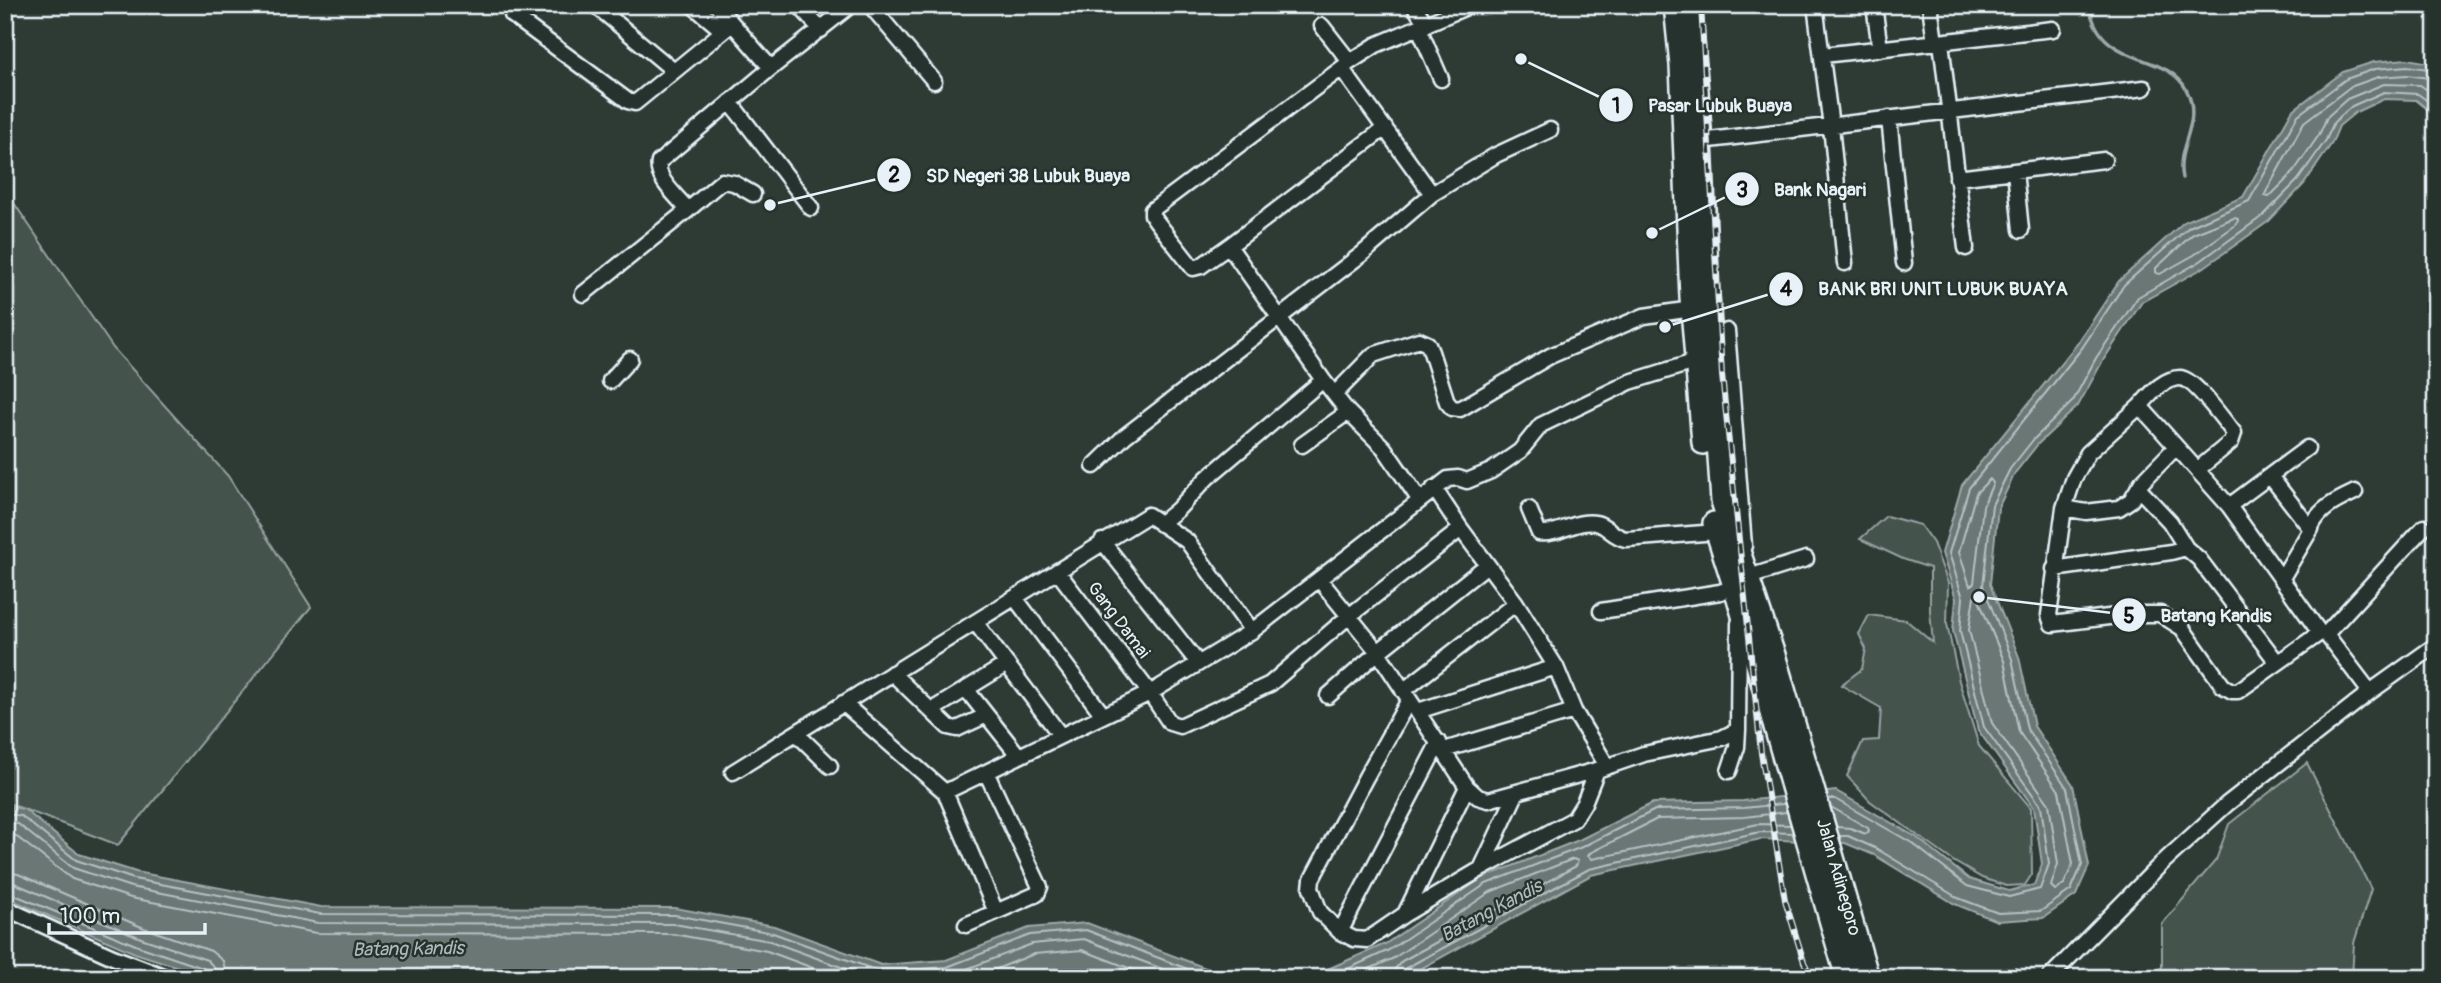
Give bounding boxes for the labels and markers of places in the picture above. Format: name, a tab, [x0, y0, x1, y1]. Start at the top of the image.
callout: Pasar Lubuk Buaya	[1599, 85, 1806, 125]
callout: SD Negeri 38 Lubuk Buaya	[877, 155, 1144, 195]
callout: Bank Nagari	[1725, 169, 1880, 209]
callout: BANK BRI UNIT LUBUK BUAYA	[1769, 269, 2081, 309]
callout: Batang Kandis	[2112, 595, 2286, 635]

